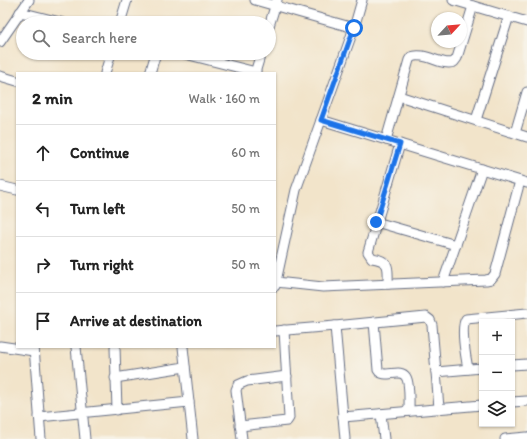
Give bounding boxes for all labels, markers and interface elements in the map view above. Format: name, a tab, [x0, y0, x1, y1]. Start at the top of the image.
north arrow	[431, 12, 467, 48]
search box	[16, 16, 276, 60]
route start	[345, 19, 363, 37]
icon: search	[30, 27, 52, 49]
text: Search here	[62, 29, 137, 47]
text: 2 min	[32, 88, 72, 108]
text: Walk · 160 m	[189, 91, 260, 106]
icon: ahead	[32, 142, 54, 164]
text: Continue	[70, 144, 129, 162]
text: 60 m	[231, 145, 260, 160]
icon: left	[32, 198, 54, 220]
text: Turn left	[70, 200, 125, 218]
text: 50 m	[231, 201, 260, 216]
route end	[367, 213, 385, 231]
icon: right	[32, 254, 54, 276]
text: Turn right	[70, 256, 134, 274]
text: 50 m	[231, 257, 260, 272]
icon: arrive	[32, 310, 54, 332]
text: Arrive at destination	[70, 312, 202, 330]
map controls	[479, 319, 515, 427]
button: +	[479, 319, 515, 355]
button: −	[479, 355, 515, 391]
button: layers	[479, 391, 515, 427]

